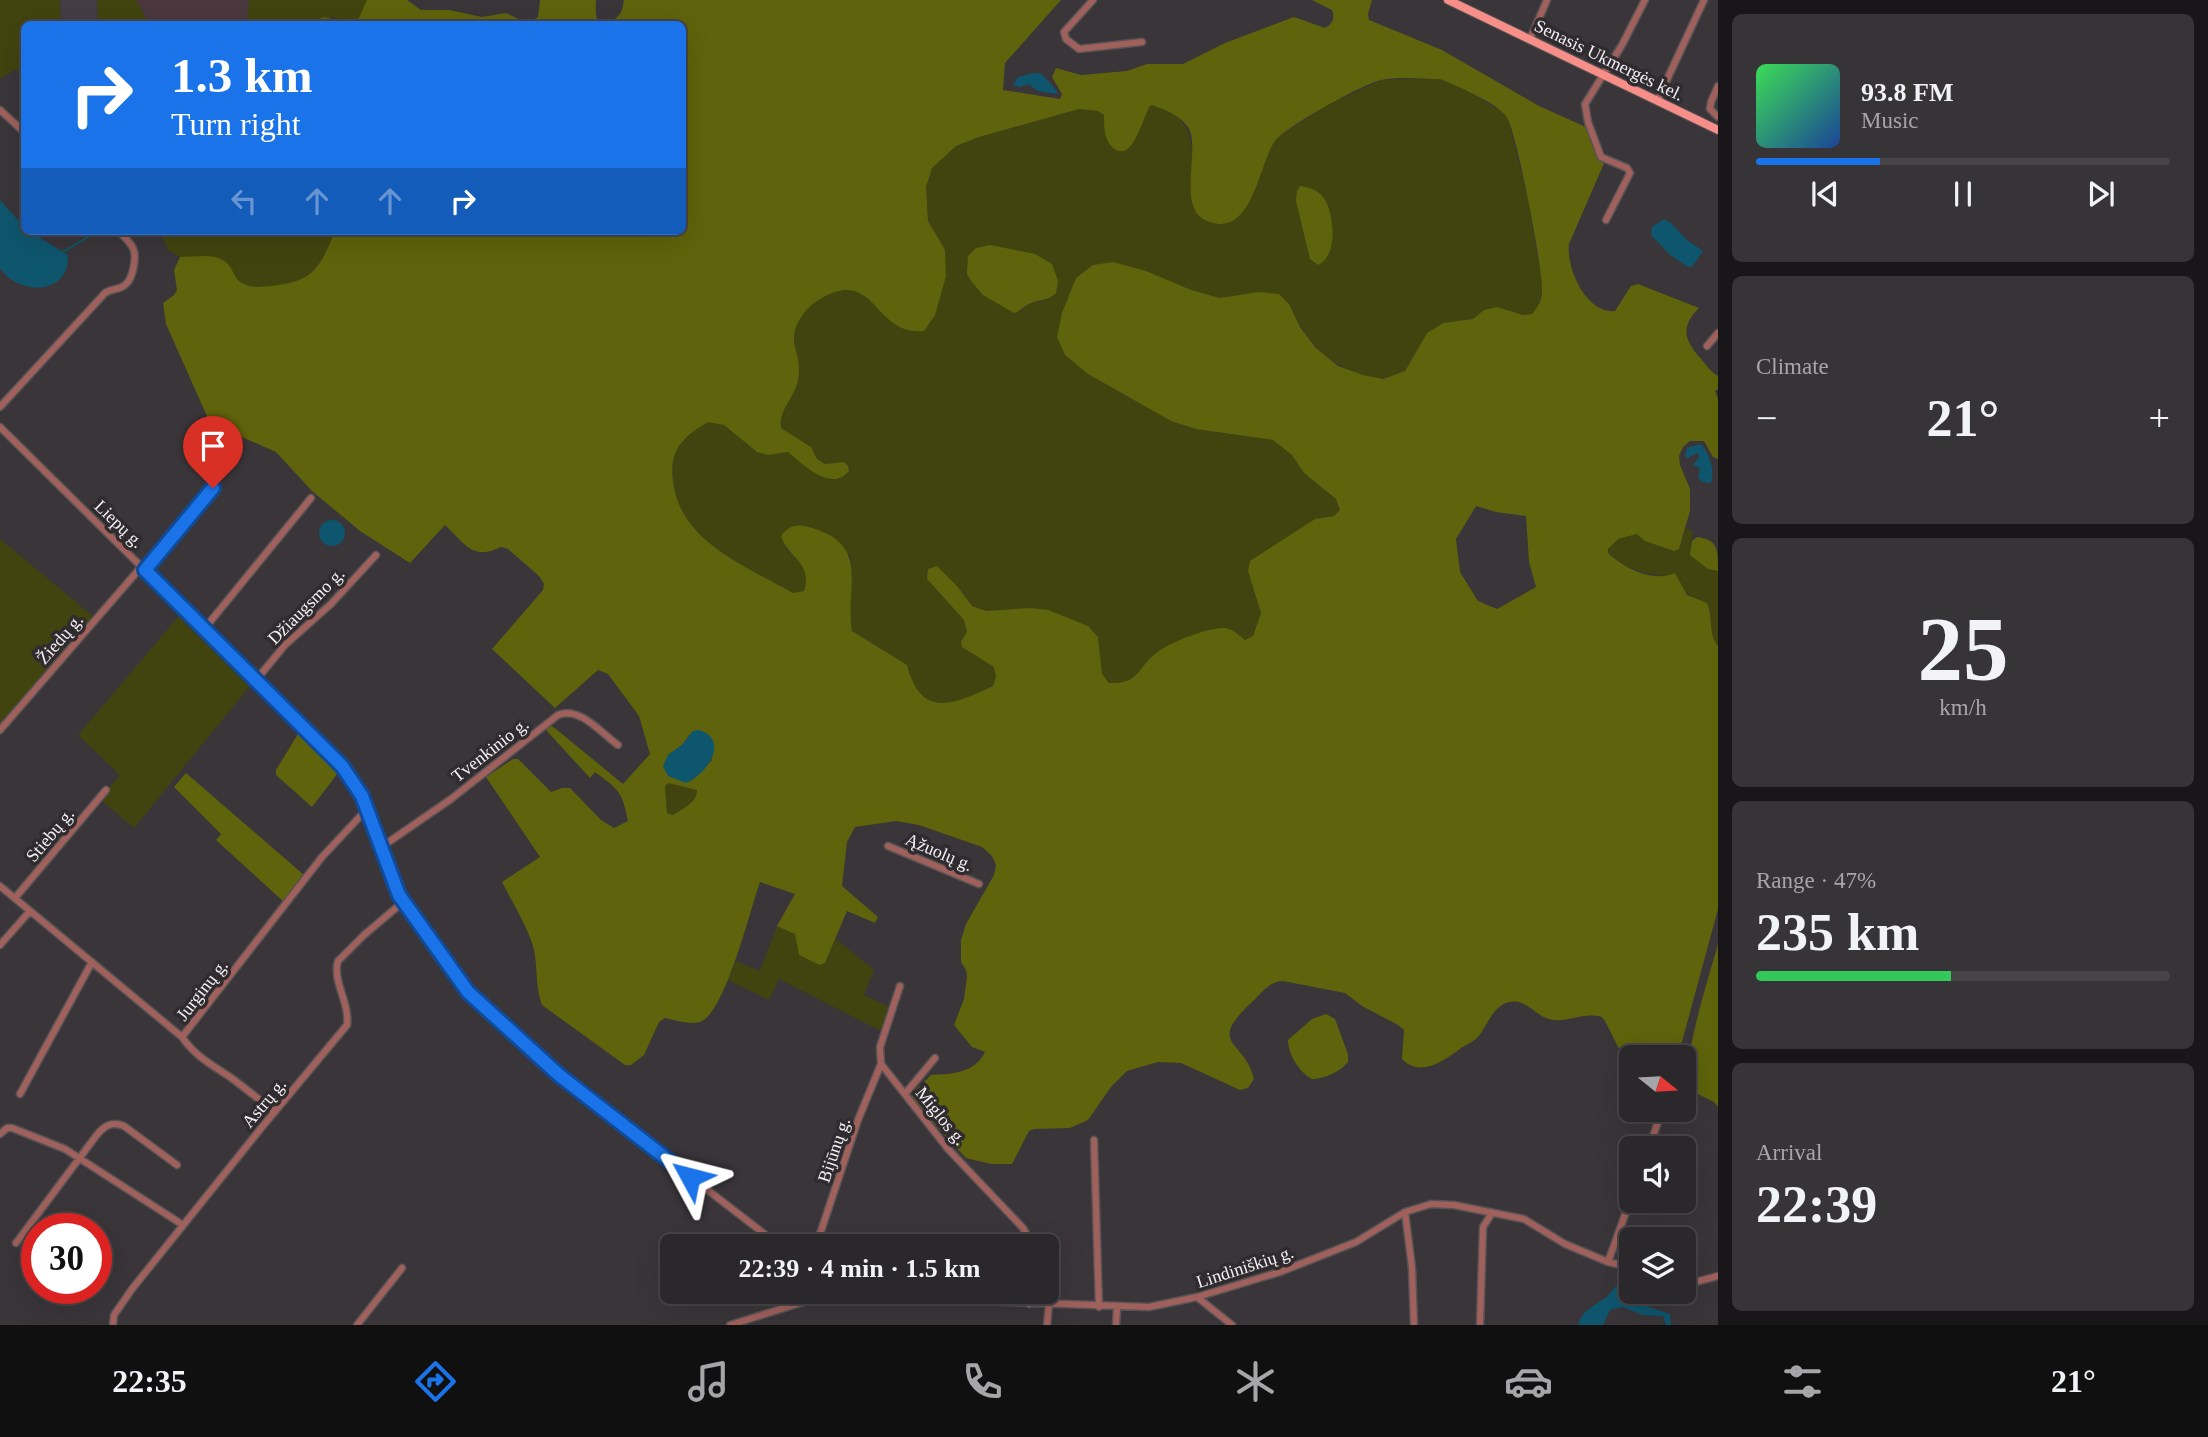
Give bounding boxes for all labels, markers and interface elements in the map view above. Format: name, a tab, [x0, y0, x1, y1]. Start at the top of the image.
street label: Senasis Ukmergės kel.	[1531, 15, 1687, 105]
text: 1.3 km	[171, 48, 313, 103]
icon: right	[56, 49, 147, 140]
text: 93.8 FM	[1861, 78, 1953, 107]
text: Turn right	[171, 106, 301, 142]
text: Music	[1861, 108, 1919, 133]
icon: previous	[1806, 175, 1844, 213]
icon: pause	[1944, 175, 1982, 213]
icon: next	[2082, 175, 2120, 213]
icon: left	[225, 182, 263, 220]
icon: ahead	[298, 182, 336, 220]
icon: ahead	[371, 182, 409, 220]
icon: right	[444, 182, 482, 220]
text: Climate	[1756, 354, 1829, 379]
text: 21°	[1927, 390, 1999, 447]
text: −	[1756, 397, 1777, 439]
text: +	[2149, 397, 2170, 439]
pin	[183, 416, 243, 488]
icon: arrive	[194, 427, 232, 465]
street label: Liepų g.	[90, 496, 148, 552]
street label: Džiaugsmo g.	[264, 564, 348, 648]
text: 25	[1918, 599, 2009, 700]
street label: Žiedų g.	[32, 609, 87, 668]
text: km/h	[1939, 695, 1987, 720]
street label: Tvenkinio g.	[448, 714, 532, 786]
street label: Stiebų g.	[22, 804, 78, 866]
street label: Ąžuolų g.	[902, 829, 976, 875]
text: Range · 47%	[1756, 868, 1876, 893]
text: 235 km	[1756, 904, 1919, 961]
street label: Jurginų g.	[172, 956, 232, 1024]
north arrow	[1619, 1045, 1696, 1122]
map controls	[1619, 1045, 1696, 1304]
street label: Astrų g.	[238, 1074, 290, 1132]
street label: Miglos g.	[912, 1083, 970, 1149]
street label: Bijūnų g.	[814, 1115, 854, 1185]
button: sound	[1619, 1136, 1696, 1213]
position arrow	[653, 1140, 727, 1214]
text: Arrival	[1756, 1140, 1822, 1165]
text: 22:39	[1756, 1176, 1877, 1233]
speed limit sign: 30	[21, 1213, 112, 1304]
button: layers	[1619, 1227, 1696, 1304]
street label: Lindiniškių g.	[1194, 1242, 1296, 1292]
text: 22:39 · 4 min · 1.5 km	[739, 1254, 980, 1283]
icon: directions	[411, 1357, 460, 1406]
icon: music	[684, 1357, 733, 1406]
icon: phone	[958, 1357, 1007, 1406]
icon: climate	[1231, 1357, 1280, 1406]
icon: car	[1504, 1357, 1553, 1406]
icon: filters	[1778, 1357, 1827, 1406]
text: 22:35	[112, 1363, 187, 1399]
text: 21°	[2051, 1363, 2096, 1399]

